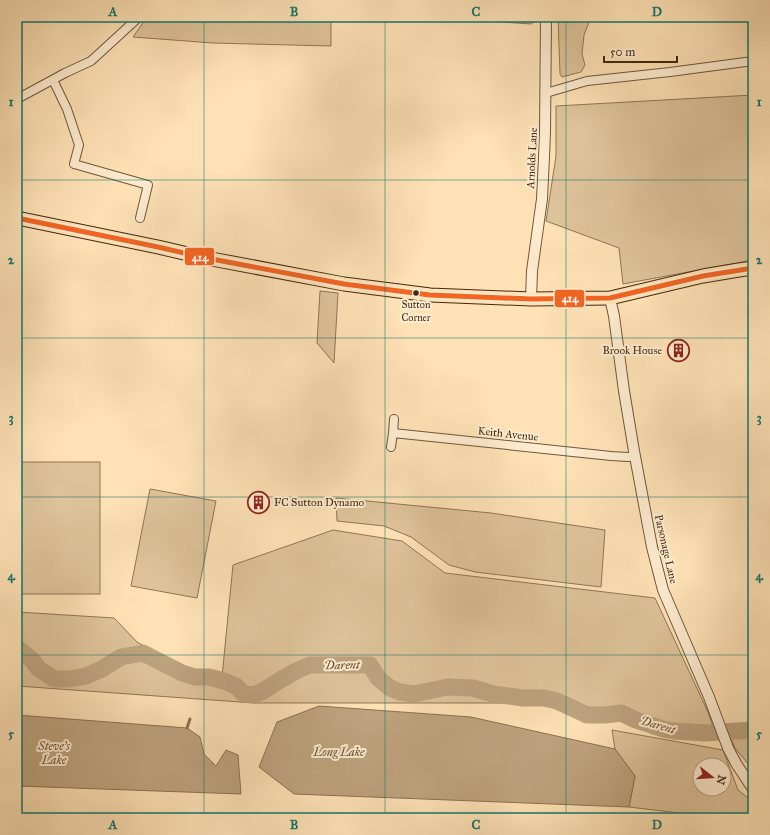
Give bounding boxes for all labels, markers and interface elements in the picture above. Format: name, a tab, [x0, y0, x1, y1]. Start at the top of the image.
text: A	[108, 4, 118, 20]
text: B	[290, 4, 299, 20]
text: C	[472, 4, 481, 20]
text: D	[652, 4, 662, 20]
scale bar	[604, 38, 677, 64]
text: 50 m	[610, 45, 635, 59]
text: 1	[8, 94, 14, 110]
text: 1	[756, 94, 762, 110]
street label: Arnolds Lane	[524, 127, 540, 190]
line badge: 414	[184, 247, 215, 266]
text: 414	[192, 251, 209, 265]
text: 2	[8, 252, 15, 268]
text: 2	[756, 252, 763, 268]
marker: Sutton Corner	[411, 288, 421, 298]
line badge: 414	[554, 289, 585, 308]
text: 414	[562, 292, 579, 306]
place label: Sutton Corner	[402, 299, 431, 324]
building icon: Brook House	[665, 337, 691, 363]
place label: Brook House	[603, 344, 662, 357]
text: 3	[8, 410, 14, 426]
text: 3	[756, 410, 762, 426]
street label: Keith Avenue	[477, 424, 539, 444]
building icon: FC Sutton Dynamo	[246, 489, 272, 515]
place label: FC Sutton Dynamo	[274, 496, 365, 509]
street label: Parsonage Lane	[652, 513, 680, 585]
text: 4	[7, 568, 15, 584]
text: 4	[755, 568, 763, 584]
water label: Darent	[324, 658, 361, 672]
water label: Darent	[639, 713, 678, 737]
text: 5	[8, 726, 15, 742]
text: 5	[756, 726, 763, 742]
water label: Steve's Lake	[37, 739, 70, 767]
water label: Long Lake	[313, 745, 365, 759]
north arrow	[692, 757, 732, 797]
text: N	[713, 773, 729, 787]
text: A	[108, 817, 118, 833]
text: B	[290, 817, 299, 833]
text: C	[472, 817, 481, 833]
text: D	[652, 817, 662, 833]

